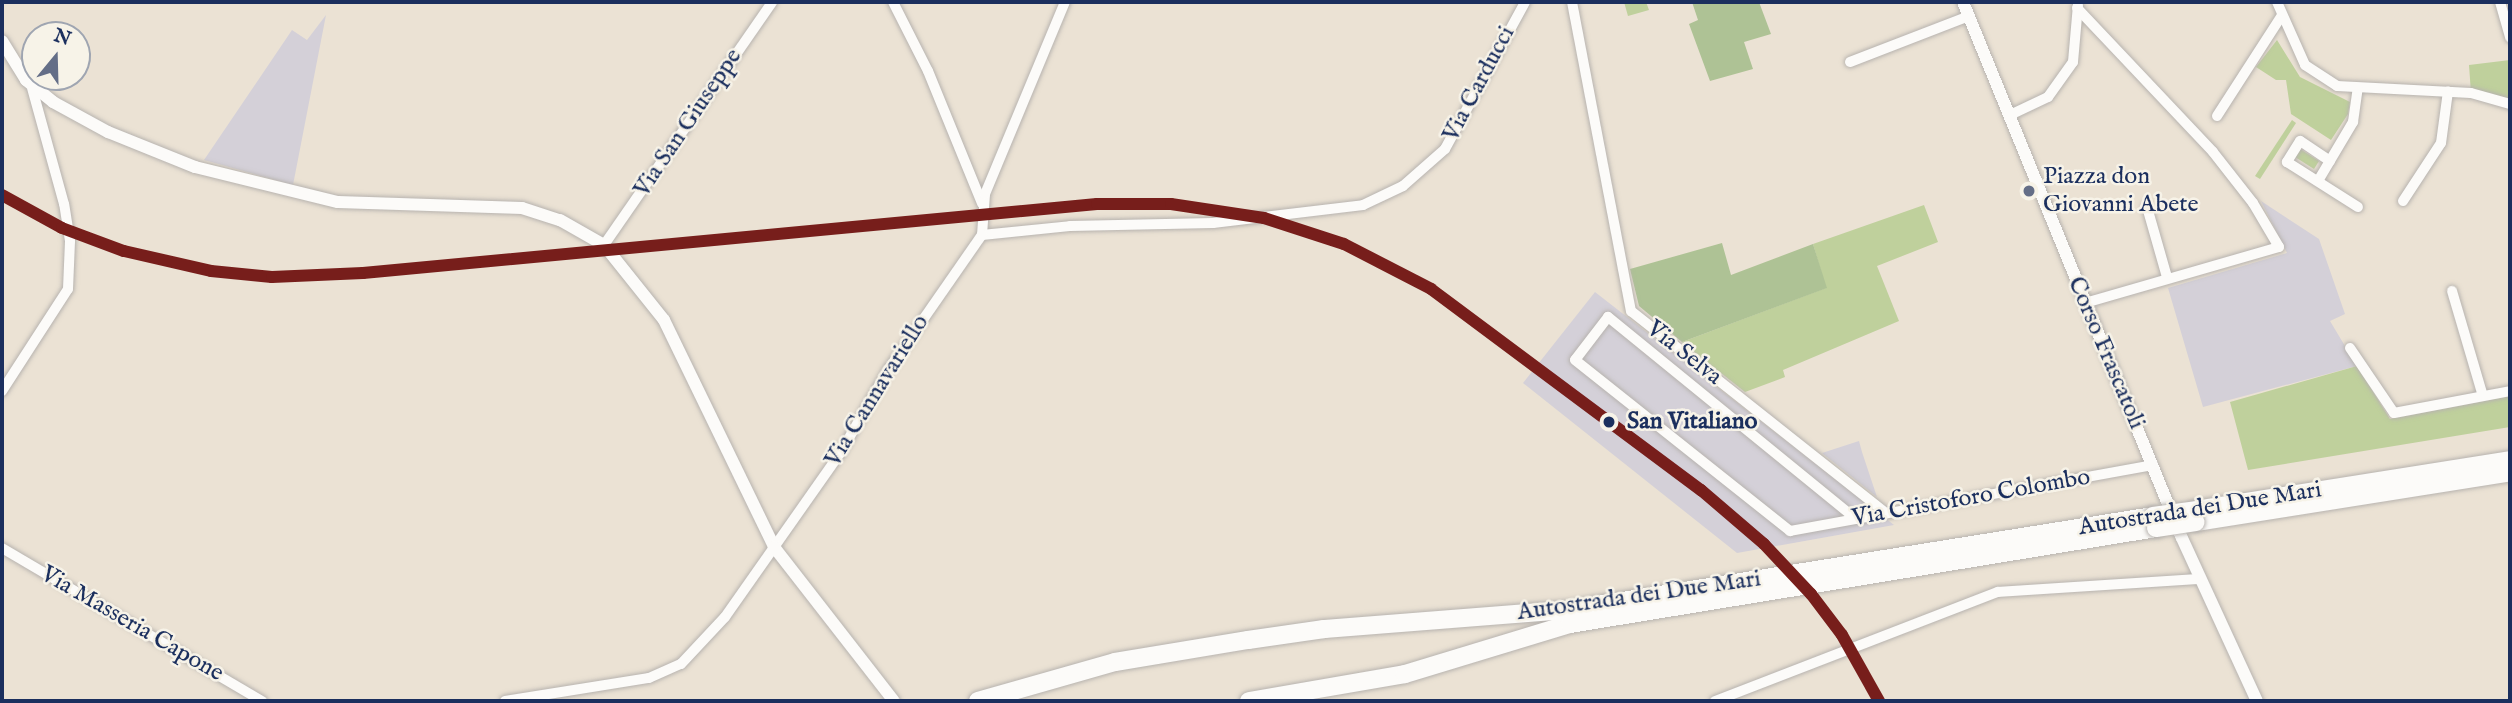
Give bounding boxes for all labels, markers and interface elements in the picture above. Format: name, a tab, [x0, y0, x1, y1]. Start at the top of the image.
north arrow	[21, 21, 91, 91]
street label: Via Carducci	[1437, 21, 1521, 147]
text: N	[50, 24, 74, 52]
street label: Via San Giuseppe	[628, 43, 748, 203]
place label: Piazza don Giovanni Abete	[2043, 163, 2199, 219]
marker: Piazza don Giovanni Abete	[2021, 183, 2037, 199]
street label: Corso Frascatoli	[2061, 273, 2151, 433]
street label: Via Cannavariello	[819, 310, 935, 472]
street label: Via Selva	[1640, 314, 1728, 392]
place label: San Vitaliano	[1627, 408, 1757, 436]
marker: San Vitaliano	[1597, 410, 1621, 434]
street label: Via Cristoforo Colombo	[1850, 463, 2092, 533]
street label: Autostrada dei Due Mari	[2076, 476, 2324, 542]
street label: Via Masseria Capone	[35, 560, 229, 688]
street label: Autostrada dei Due Mari	[1515, 565, 1763, 627]

